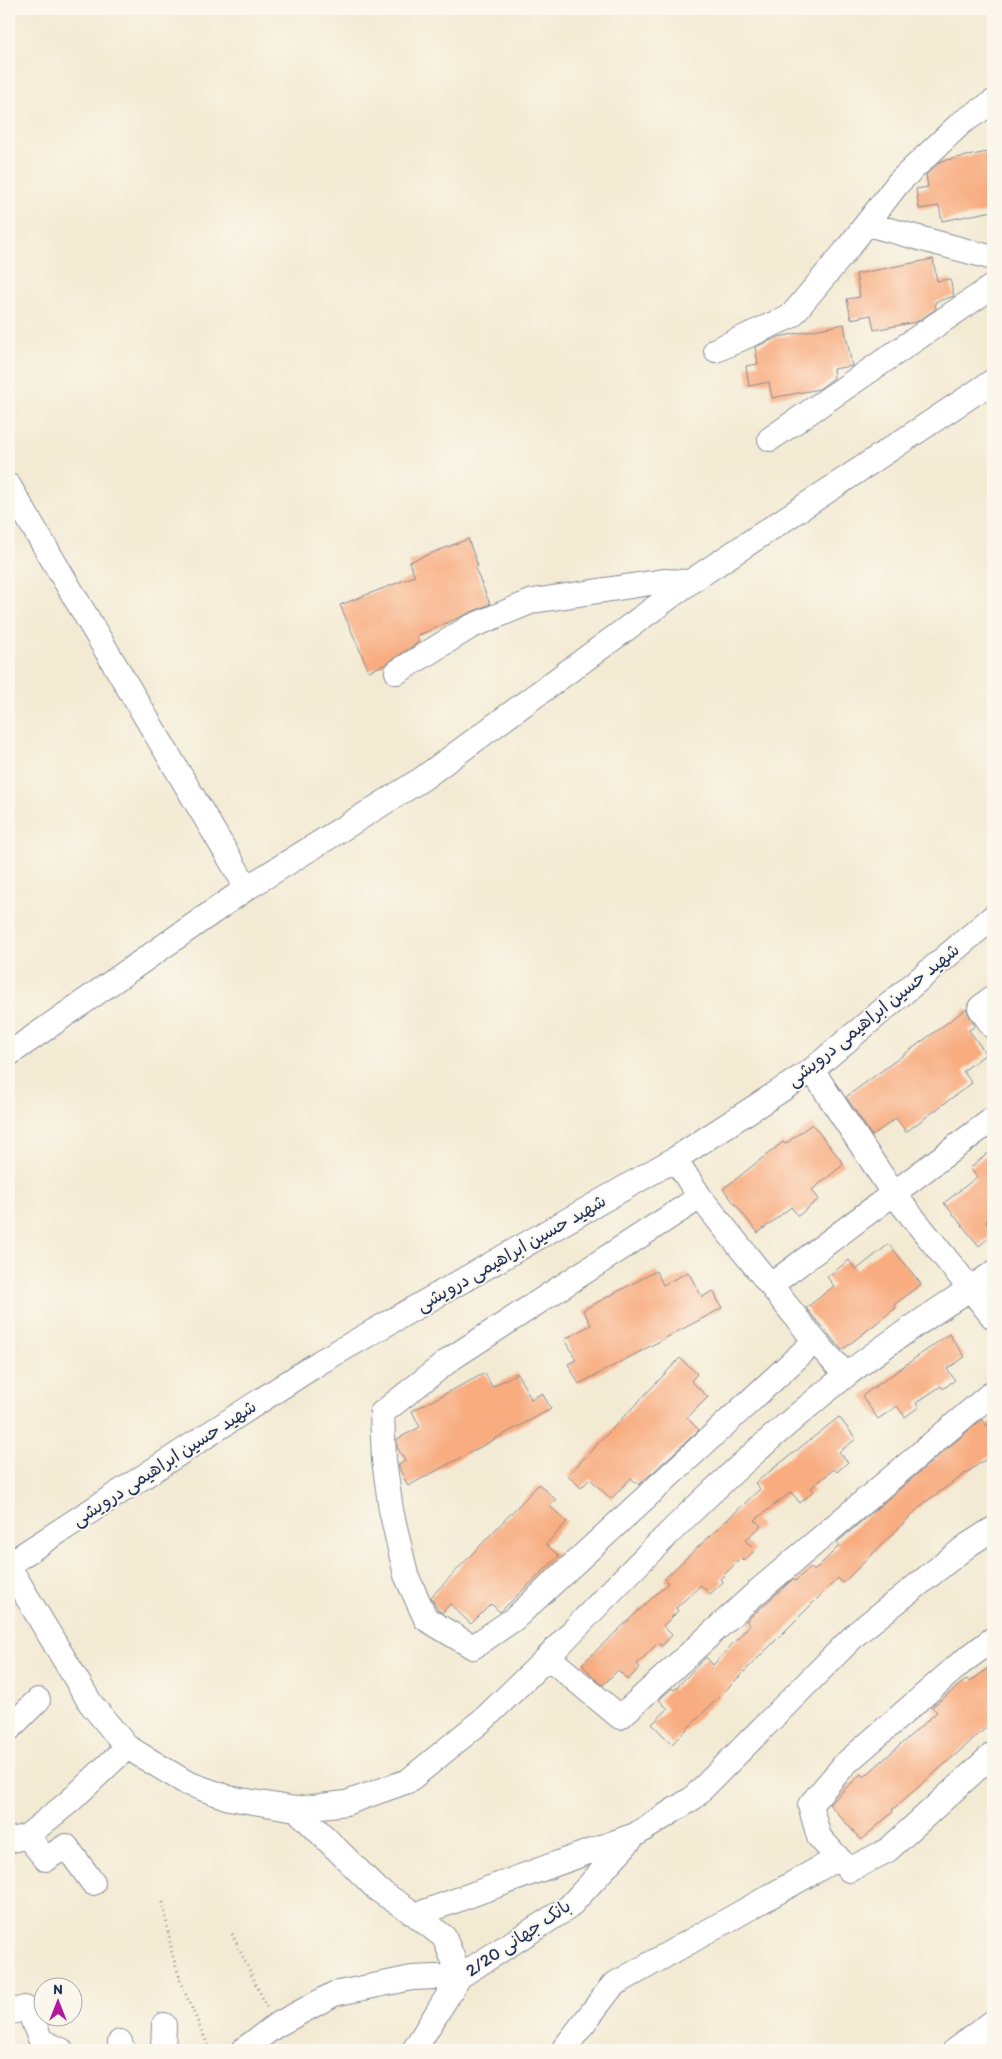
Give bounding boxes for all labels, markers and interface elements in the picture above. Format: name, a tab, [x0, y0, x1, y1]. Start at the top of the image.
street label: شهید حسین ابراهیمی درویشی	[782, 939, 964, 1091]
street label: شهید حسین ابراهیمی درویشی	[412, 1190, 610, 1316]
street label: شهید حسین ابراهیمی درویشی	[68, 1395, 260, 1531]
street label: بانک جهانی 2/20	[461, 1895, 575, 1981]
north arrow	[32, 1976, 82, 2026]
text: N	[53, 1981, 63, 1998]

